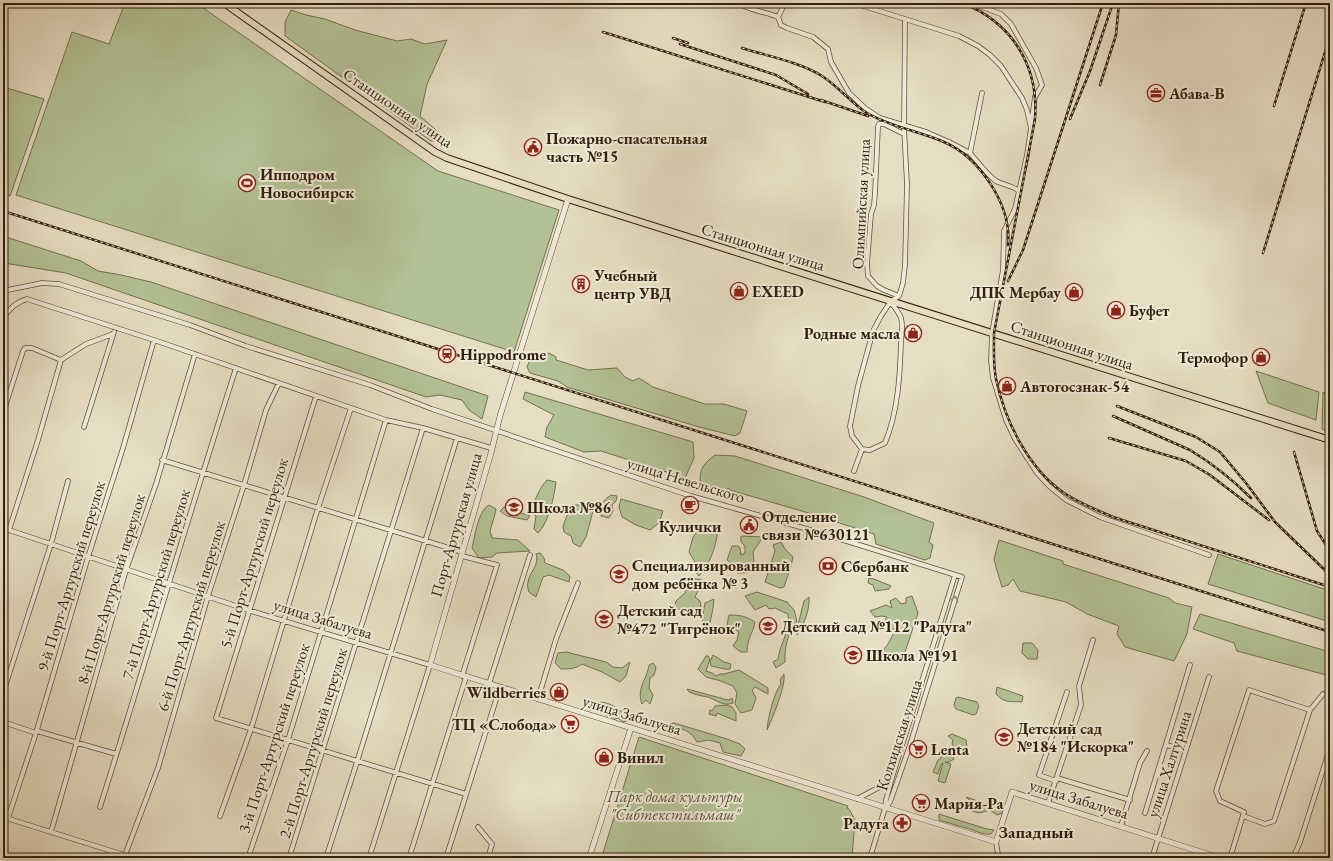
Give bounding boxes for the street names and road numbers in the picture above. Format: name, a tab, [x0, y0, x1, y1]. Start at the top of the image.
street label: Станционная улица	[339, 64, 457, 153]
street label: Олимпийская улица	[847, 138, 875, 270]
street label: Станционная улица	[699, 218, 828, 276]
street label: Станционная улица	[1008, 315, 1137, 375]
street label: Порт-Артурская улица	[425, 450, 487, 600]
street label: улица Невельского	[625, 452, 747, 508]
street label: 5-й Порт-Артурский переулок	[215, 455, 293, 651]
street label: 9-й Порт-Артурский переулок	[32, 478, 110, 674]
street label: 7-й Порт-Артурский переулок	[117, 486, 195, 682]
street label: 8-й Порт-Артурский переулок	[72, 491, 150, 687]
street label: 6-й Порт-Артурский переулок	[152, 518, 230, 714]
street label: улица Забалуева	[271, 594, 376, 644]
street label: 3-й Порт-Артурский переулок	[233, 640, 315, 835]
street label: 2-й Порт-Артурский переулок	[274, 645, 352, 841]
street label: Колхидская улица	[871, 676, 927, 793]
street label: улица Забалуева	[580, 690, 685, 740]
street label: улица Халтурина	[1142, 707, 1196, 820]
street label: улица Забалуева	[1027, 774, 1132, 824]

